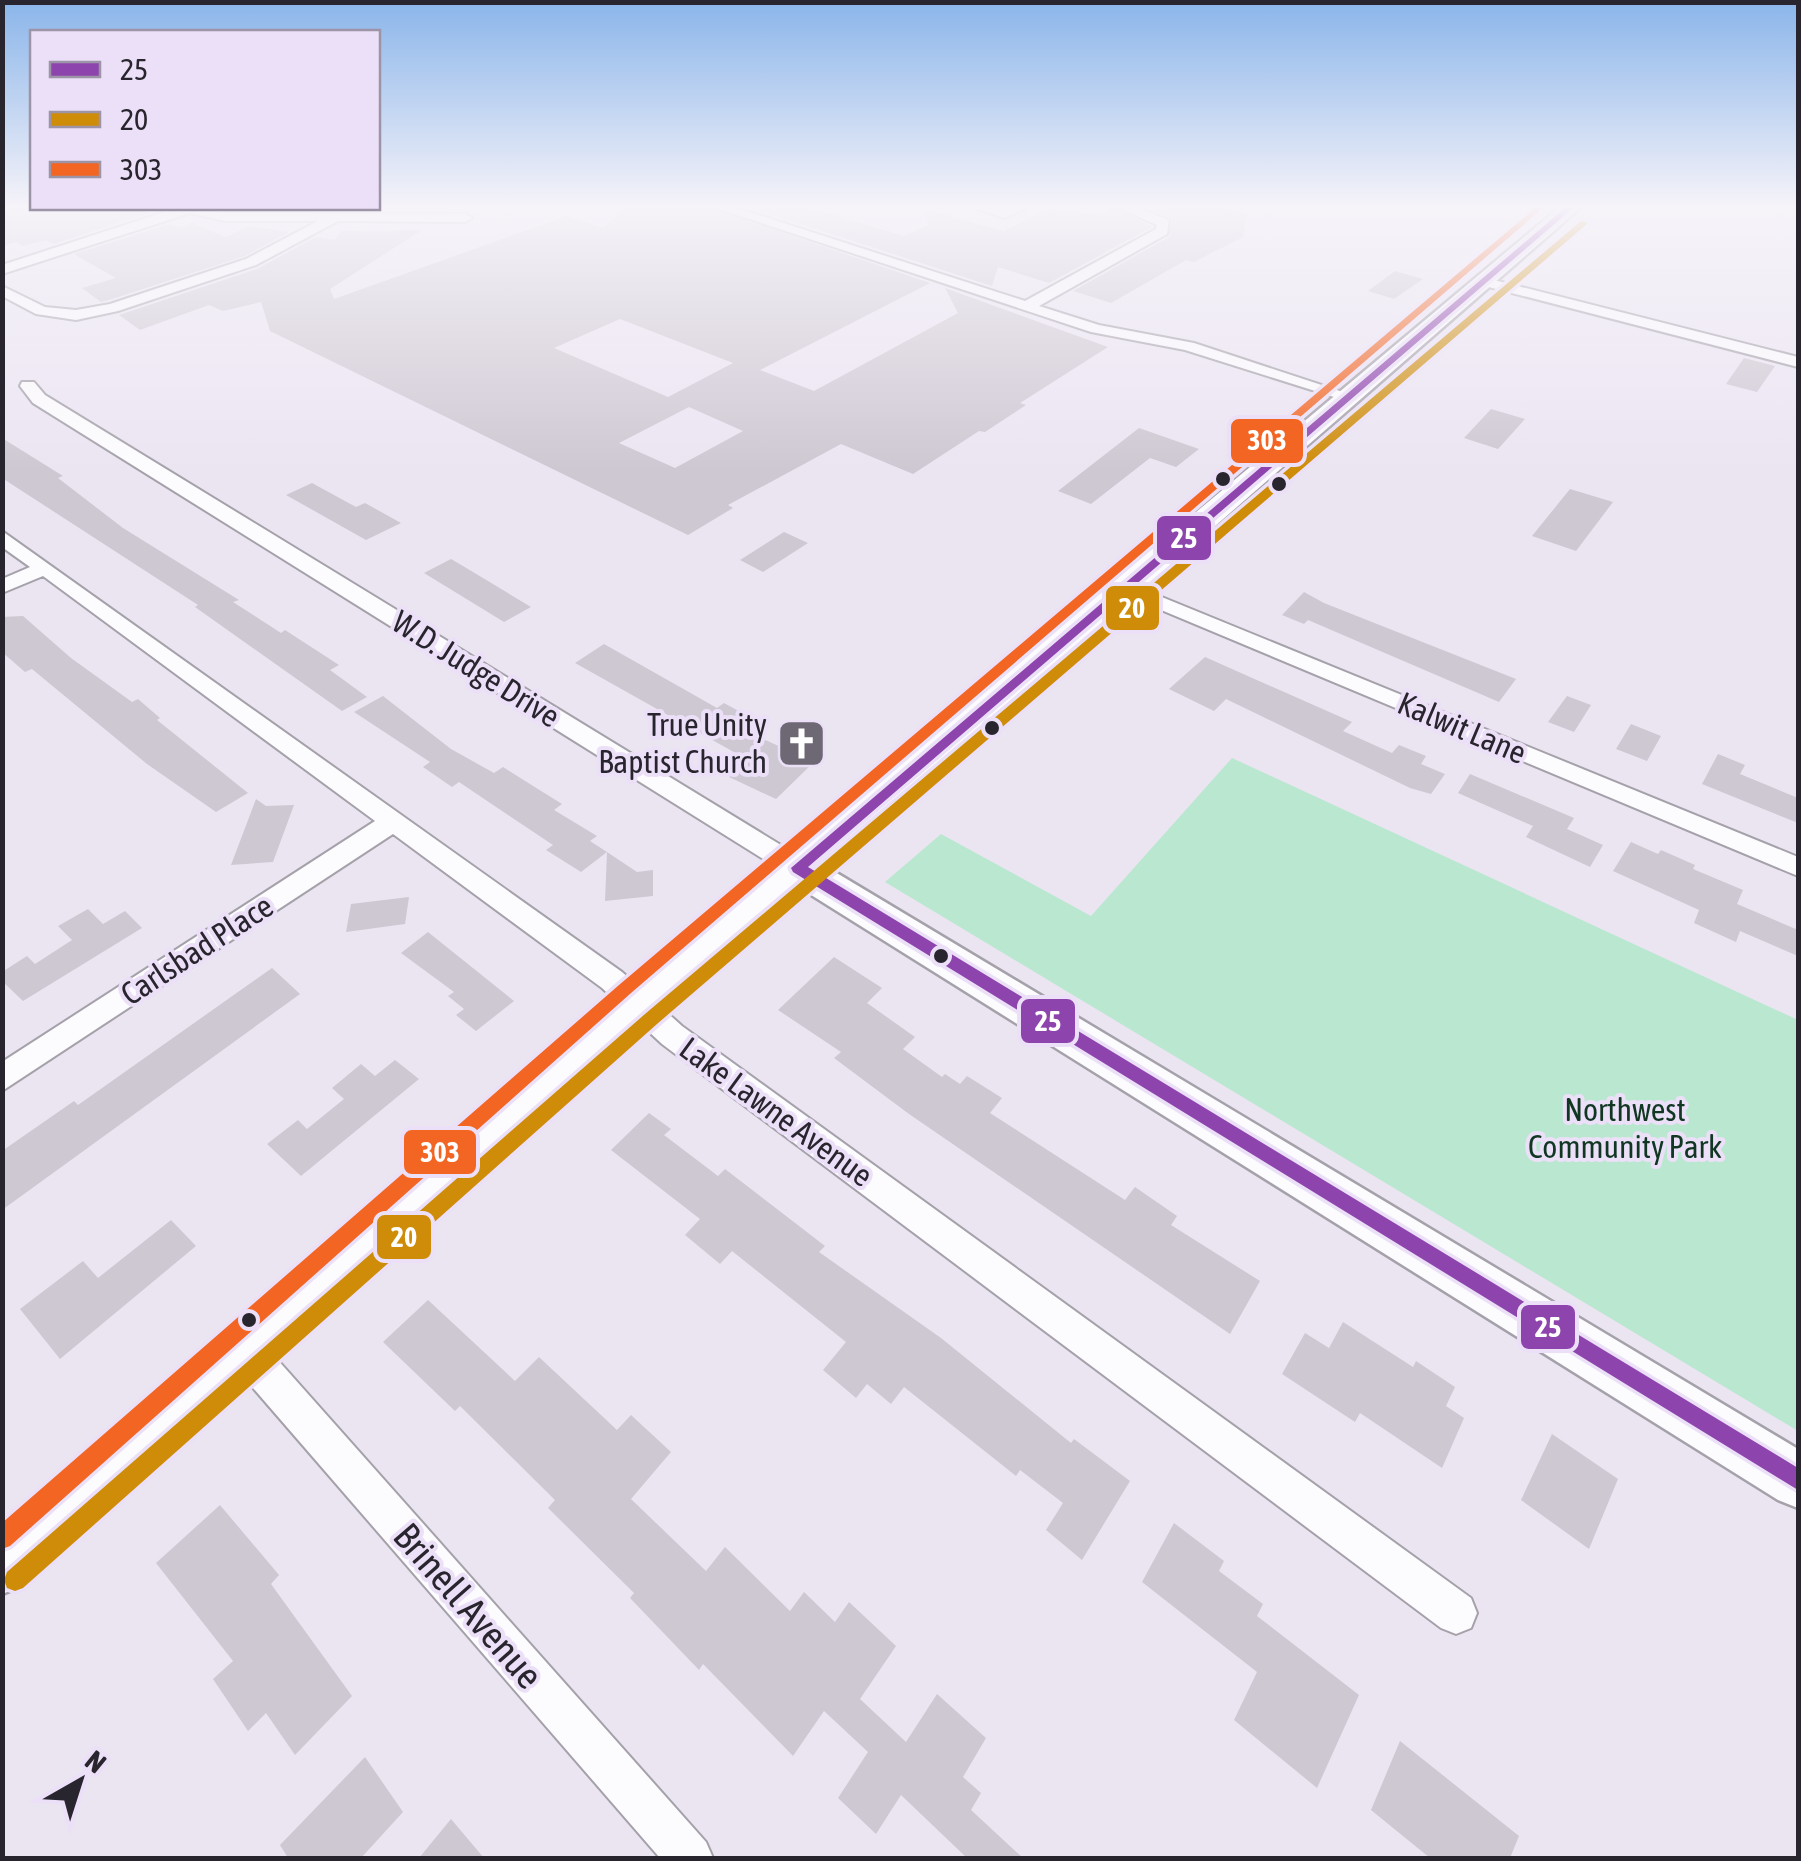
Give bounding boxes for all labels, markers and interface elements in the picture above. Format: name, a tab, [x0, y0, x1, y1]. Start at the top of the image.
legend	[30, 30, 380, 210]
text: 25	[120, 52, 148, 86]
text: 20	[120, 102, 148, 136]
text: 303	[120, 152, 162, 186]
line badge: 303	[1229, 417, 1305, 465]
text: 303	[1247, 424, 1287, 456]
unlabelled marker	[1213, 469, 1233, 489]
unlabelled marker	[1269, 474, 1289, 494]
line badge: 25	[1155, 514, 1213, 562]
text: 25	[1171, 522, 1197, 554]
line badge: 20	[1104, 584, 1161, 632]
text: 20	[1119, 592, 1145, 624]
street label: W.D. Judge Drive	[386, 603, 567, 735]
street label: Kalwit Lane	[1393, 684, 1532, 771]
place label: True Unity Baptist Church	[598, 706, 767, 780]
church icon: True Unity Baptist Church	[776, 717, 828, 769]
unlabelled marker	[982, 718, 1002, 738]
street label: Carlsbad Place	[114, 887, 280, 1012]
unlabelled marker	[931, 946, 951, 966]
line badge: 25	[1019, 997, 1077, 1045]
text: 25	[1035, 1005, 1061, 1037]
street label: Lake Lawne Avenue	[673, 1029, 880, 1194]
park label: Northwest Community Park	[1528, 1091, 1722, 1165]
line badge: 303	[402, 1128, 478, 1176]
text: 303	[420, 1136, 460, 1168]
line badge: 20	[375, 1213, 433, 1261]
text: 20	[391, 1221, 417, 1253]
line badge: 25	[1519, 1303, 1577, 1351]
unlabelled marker	[239, 1310, 259, 1330]
text: 25	[1535, 1311, 1561, 1343]
street label: Brinell Avenue	[385, 1515, 552, 1697]
north arrow	[30, 1731, 130, 1831]
text: N	[79, 1744, 112, 1779]

